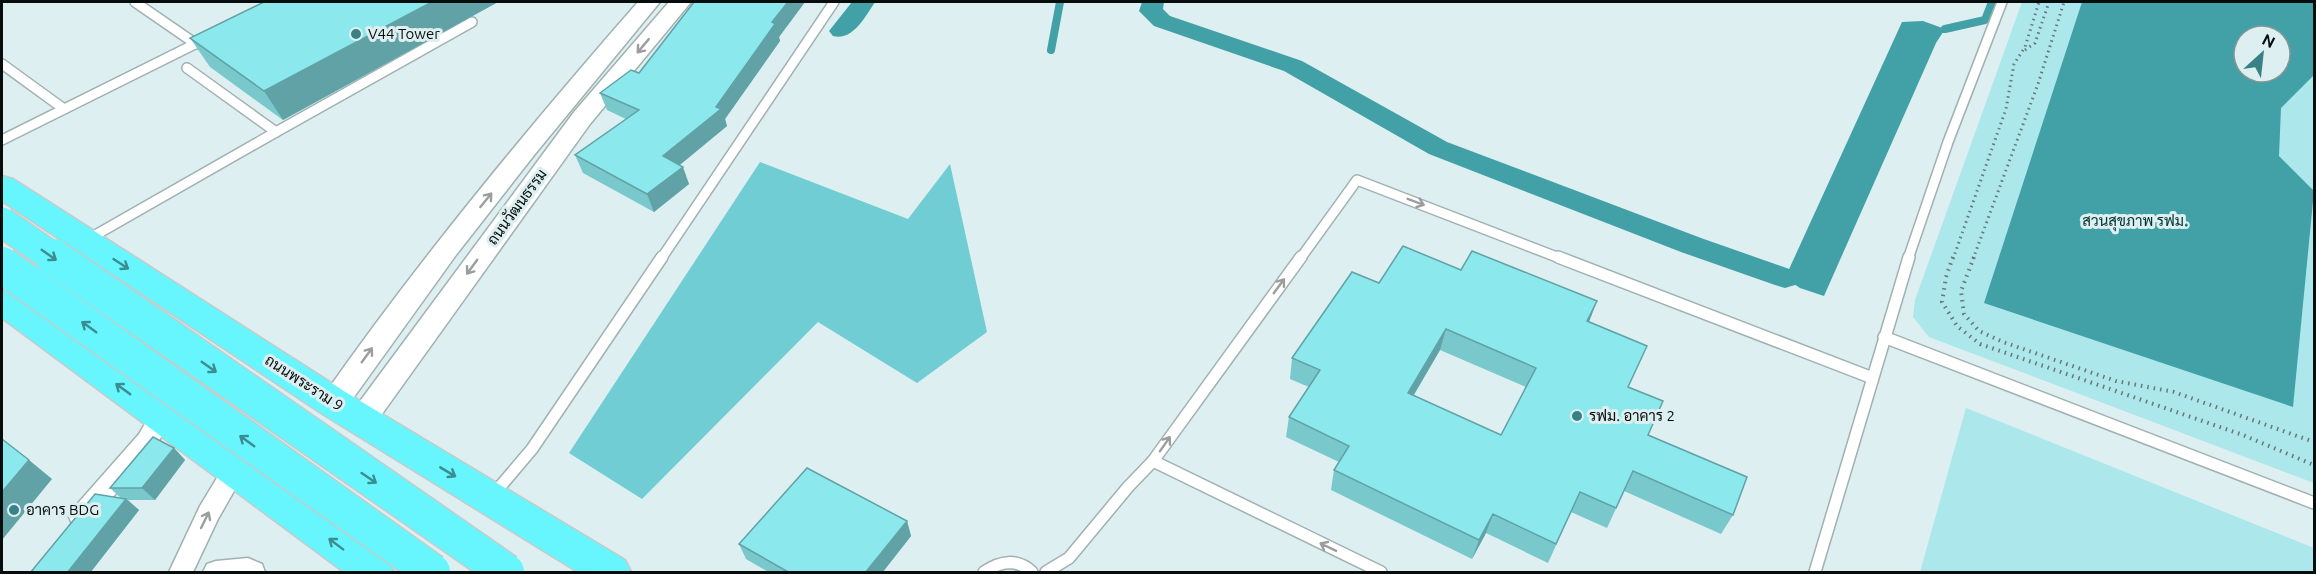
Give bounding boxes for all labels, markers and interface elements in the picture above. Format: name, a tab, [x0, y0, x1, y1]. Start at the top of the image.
north arrow	[2232, 24, 2292, 84]
place label: V44 Tower	[368, 25, 440, 42]
marker: V44 Tower	[349, 27, 363, 41]
text: N	[2259, 30, 2278, 51]
one-way arrow	[636, 38, 649, 54]
street label: ถนนวัฒนธรรม	[483, 166, 550, 248]
one-way arrow	[479, 192, 492, 208]
one-way arrow	[1406, 197, 1424, 208]
park label: สวนสุขภาพ รฟม.	[2082, 212, 2188, 232]
one-way arrow	[41, 249, 57, 261]
one-way arrow	[112, 259, 129, 271]
one-way arrow	[466, 259, 479, 275]
one-way arrow	[1273, 279, 1285, 295]
one-way arrow	[81, 321, 97, 333]
one-way arrow	[361, 347, 373, 363]
street label: ถนนพระราม 9	[262, 351, 346, 414]
one-way arrow	[201, 361, 217, 373]
one-way arrow	[116, 383, 132, 395]
place label: รฟม. อาคาร 2	[1589, 407, 1675, 424]
marker: รฟม. อาคาร 2	[1570, 409, 1584, 423]
one-way arrow	[240, 435, 256, 447]
one-way arrow	[1159, 437, 1171, 453]
one-way arrow	[439, 466, 456, 478]
one-way arrow	[361, 472, 377, 484]
place label: อาคาร BDG	[26, 501, 99, 518]
marker: อาคาร BDG	[7, 503, 21, 517]
one-way arrow	[199, 512, 211, 529]
one-way arrow	[328, 538, 344, 550]
one-way arrow	[1320, 540, 1338, 552]

